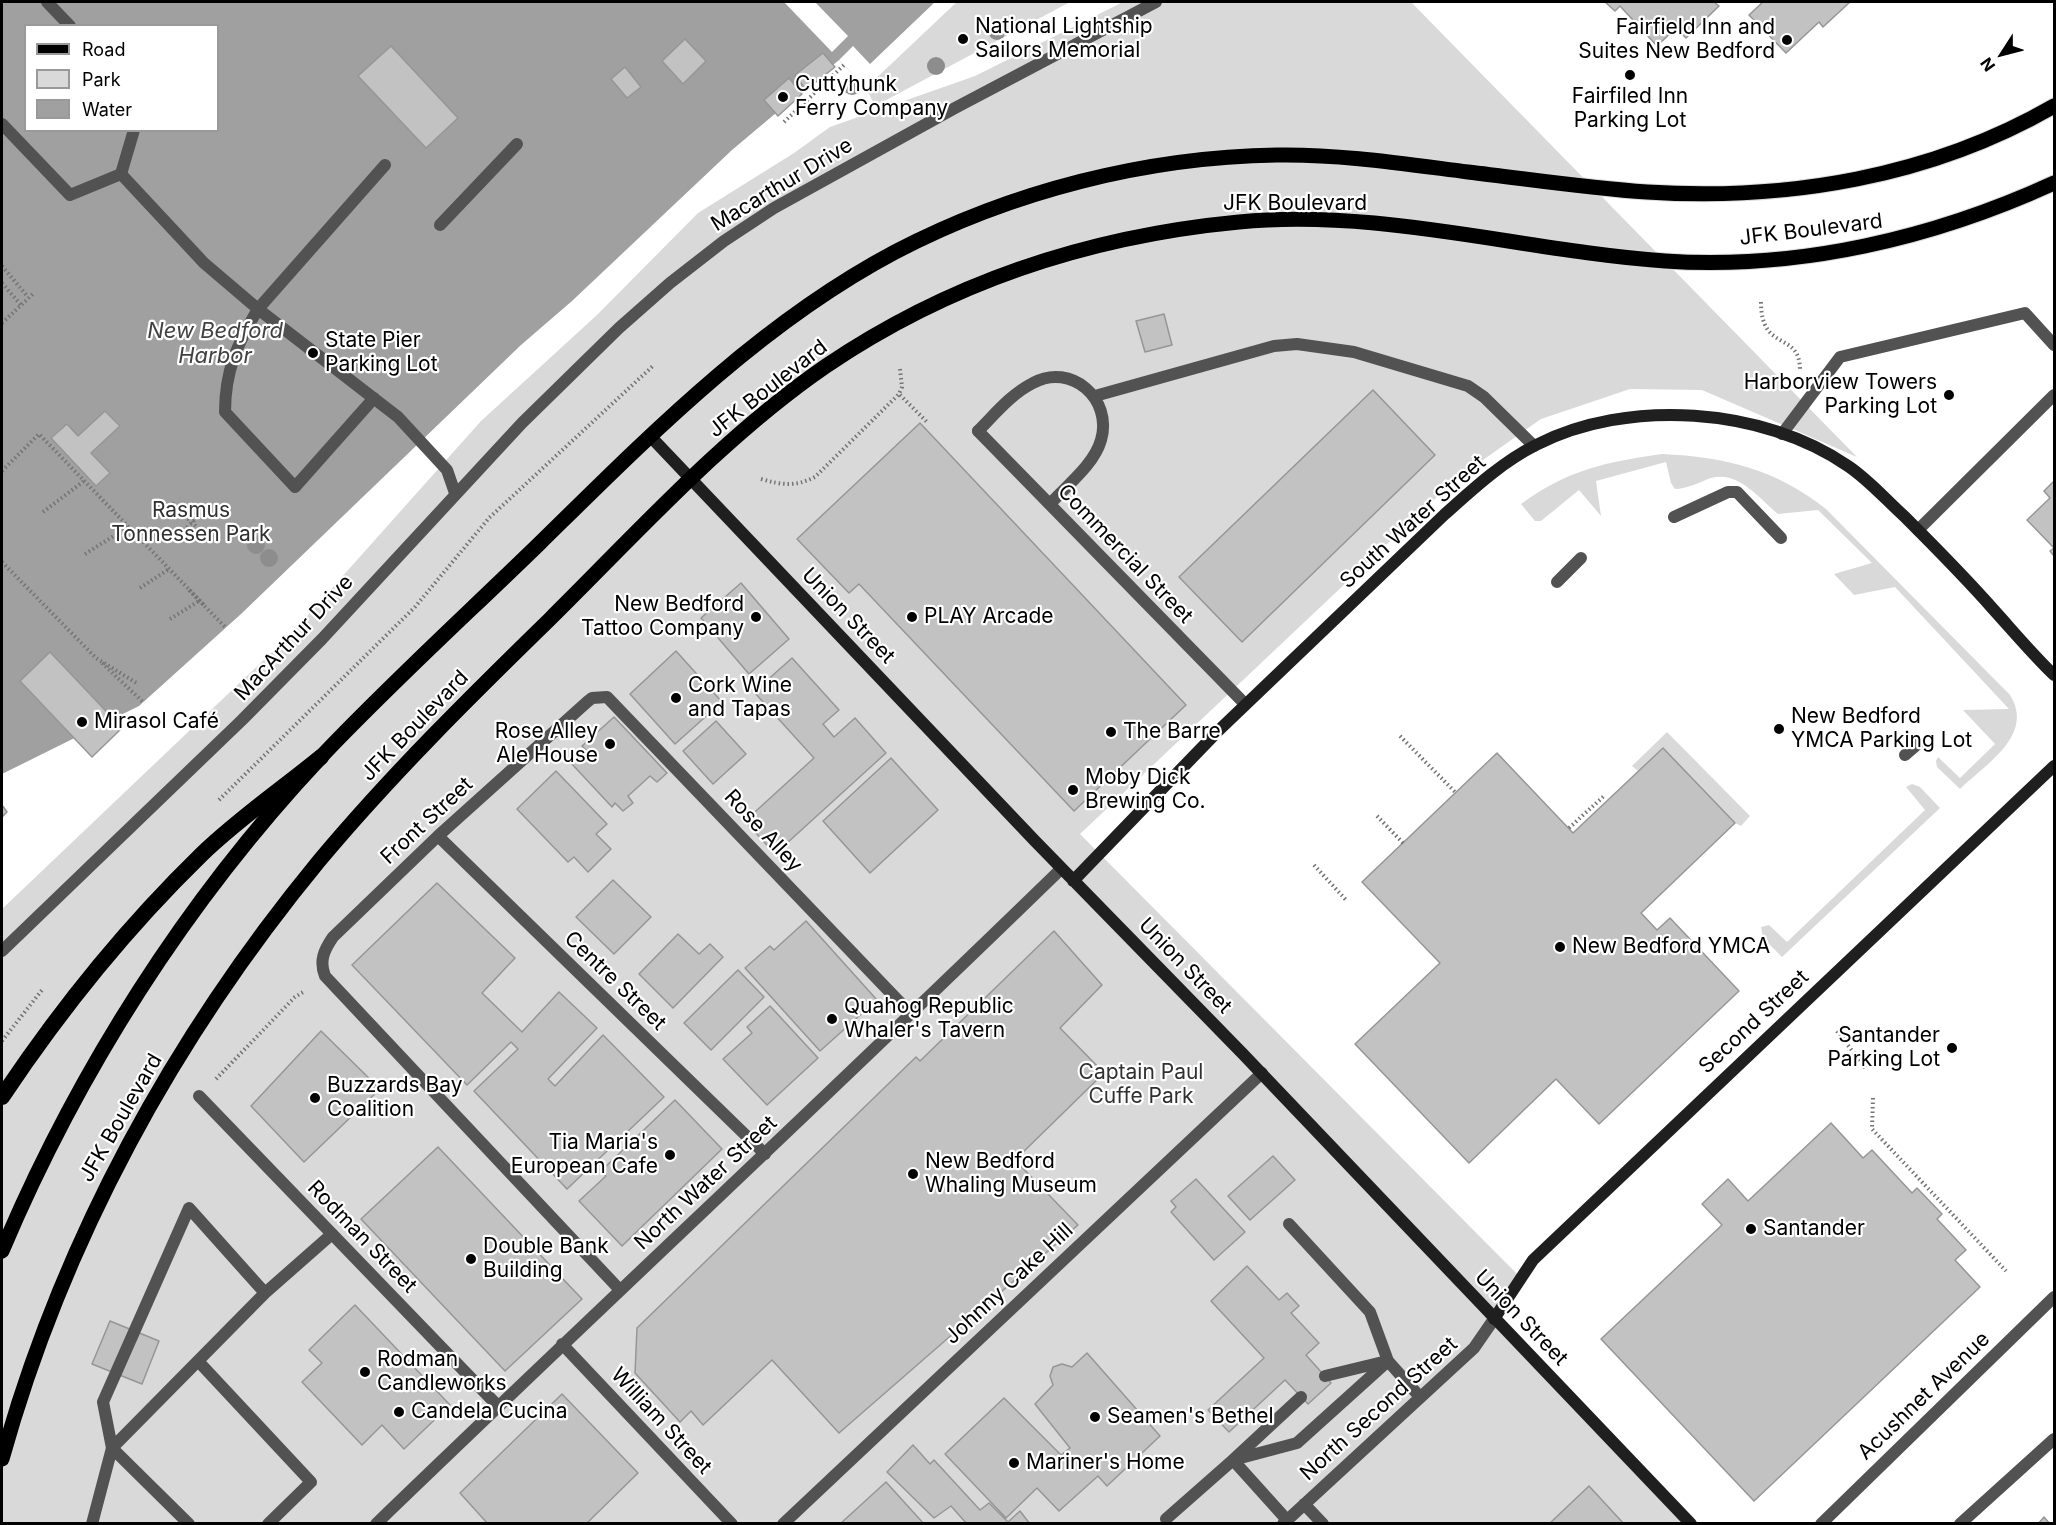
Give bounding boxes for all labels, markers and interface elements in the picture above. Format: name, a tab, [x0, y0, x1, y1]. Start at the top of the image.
place label: National Lightship Sailors Memorial	[975, 14, 1153, 64]
place label: Fairfield Inn and Suites New Bedford	[1578, 15, 1775, 65]
legend	[24, 24, 219, 132]
north arrow	[1972, 24, 2032, 84]
marker: National Lightship Sailors Memorial	[956, 32, 970, 46]
marker: Fairfield Inn and Suites New Bedford	[1780, 33, 1794, 47]
text: Road	[82, 39, 125, 60]
text: N	[1976, 54, 1999, 75]
marker: Fairfiled Inn Parking Lot	[1623, 68, 1637, 82]
text: Park	[82, 69, 121, 90]
place label: Cuttyhunk Ferry Company	[795, 72, 948, 122]
place label: Fairfiled Inn Parking Lot	[1572, 84, 1688, 134]
marker: Cuttyhunk Ferry Company	[776, 90, 790, 104]
text: Water	[82, 99, 132, 120]
street label: Macarthur Drive	[707, 133, 857, 237]
street label: JFK Boulevard	[1223, 191, 1367, 217]
street label: JFK Boulevard	[1738, 209, 1884, 251]
water label: New Bedford Harbor	[147, 318, 283, 370]
place label: State Pier Parking Lot	[325, 328, 438, 378]
street label: JFK Boulevard	[704, 335, 832, 443]
marker: State Pier Parking Lot	[306, 346, 320, 360]
place label: Harborview Towers Parking Lot	[1744, 370, 1937, 420]
marker: Harborview Towers Parking Lot	[1942, 388, 1956, 402]
street label: South Water Street	[1335, 450, 1491, 594]
street label: Commercial Street	[1052, 479, 1198, 629]
park label: Rasmus Tonnessen Park	[111, 498, 271, 548]
street label: Union Street	[796, 563, 900, 669]
street label: MacArthur Drive	[229, 570, 359, 706]
place label: New Bedford Tattoo Company	[581, 592, 744, 642]
place label: PLAY Arcade	[924, 604, 1054, 630]
marker: New Bedford Tattoo Company	[749, 610, 763, 624]
marker: PLAY Arcade	[905, 610, 919, 624]
street label: JFK Boulevard	[356, 665, 474, 787]
place label: Cork Wine and Tapas	[688, 673, 792, 723]
marker: Cork Wine and Tapas	[669, 691, 683, 705]
place label: New Bedford YMCA Parking Lot	[1791, 704, 1972, 754]
place label: Mirasol Café	[94, 709, 219, 735]
marker: Mirasol Café	[75, 715, 89, 729]
place label: Rose Alley Ale House	[495, 719, 598, 769]
place label: The Barre	[1123, 719, 1221, 745]
marker: New Bedford YMCA Parking Lot	[1772, 722, 1786, 736]
marker: The Barre	[1104, 725, 1118, 739]
marker: Rose Alley Ale House	[603, 737, 617, 751]
place label: Moby Dick Brewing Co.	[1085, 765, 1206, 815]
street label: Front Street	[376, 772, 478, 870]
marker: Moby Dick Brewing Co.	[1066, 783, 1080, 797]
street label: Rose Alley	[719, 785, 807, 877]
street label: Union Street	[1133, 913, 1237, 1019]
street label: Centre Street	[559, 926, 671, 1036]
place label: New Bedford YMCA	[1572, 934, 1770, 960]
marker: New Bedford YMCA	[1553, 940, 1567, 954]
street label: Second Street	[1694, 965, 1814, 1079]
place label: Quahog Republic Whaler's Tavern	[844, 994, 1014, 1044]
marker: Quahog Republic Whaler's Tavern	[825, 1012, 839, 1026]
place label: Santander Parking Lot	[1827, 1023, 1940, 1073]
marker: Santander Parking Lot	[1945, 1041, 1959, 1055]
street label: JFK Boulevard	[74, 1049, 168, 1187]
park label: Captain Paul Cuffe Park	[1079, 1060, 1203, 1110]
place label: Buzzards Bay Coalition	[327, 1073, 463, 1123]
marker: Buzzards Bay Coalition	[308, 1091, 322, 1105]
street label: North Water Street	[630, 1111, 782, 1255]
place label: Tia Maria's European Cafe	[511, 1130, 658, 1180]
marker: Tia Maria's European Cafe	[663, 1148, 677, 1162]
place label: New Bedford Whaling Museum	[925, 1149, 1097, 1199]
marker: New Bedford Whaling Museum	[906, 1167, 920, 1181]
street label: Rodman Street	[302, 1176, 422, 1298]
place label: Santander	[1763, 1216, 1865, 1242]
street label: Johnny Cake Hill	[940, 1218, 1078, 1350]
marker: Santander	[1744, 1222, 1758, 1236]
place label: Double Bank Building	[483, 1234, 609, 1284]
marker: Double Bank Building	[464, 1252, 478, 1266]
street label: Union Street	[1469, 1265, 1573, 1371]
street label: Acushnet Avenue	[1853, 1327, 1995, 1465]
street label: North Second Street	[1295, 1332, 1463, 1486]
place label: Rodman Candleworks	[377, 1347, 507, 1397]
street label: William Street	[605, 1363, 717, 1479]
marker: Rodman Candleworks	[358, 1365, 372, 1379]
place label: Candela Cucina	[411, 1399, 567, 1425]
place label: Seamen's Bethel	[1107, 1404, 1274, 1430]
marker: Candela Cucina	[392, 1405, 406, 1419]
marker: Seamen's Bethel	[1088, 1410, 1102, 1424]
place label: Mariner's Home	[1026, 1450, 1185, 1476]
marker: Mariner's Home	[1007, 1456, 1021, 1470]

